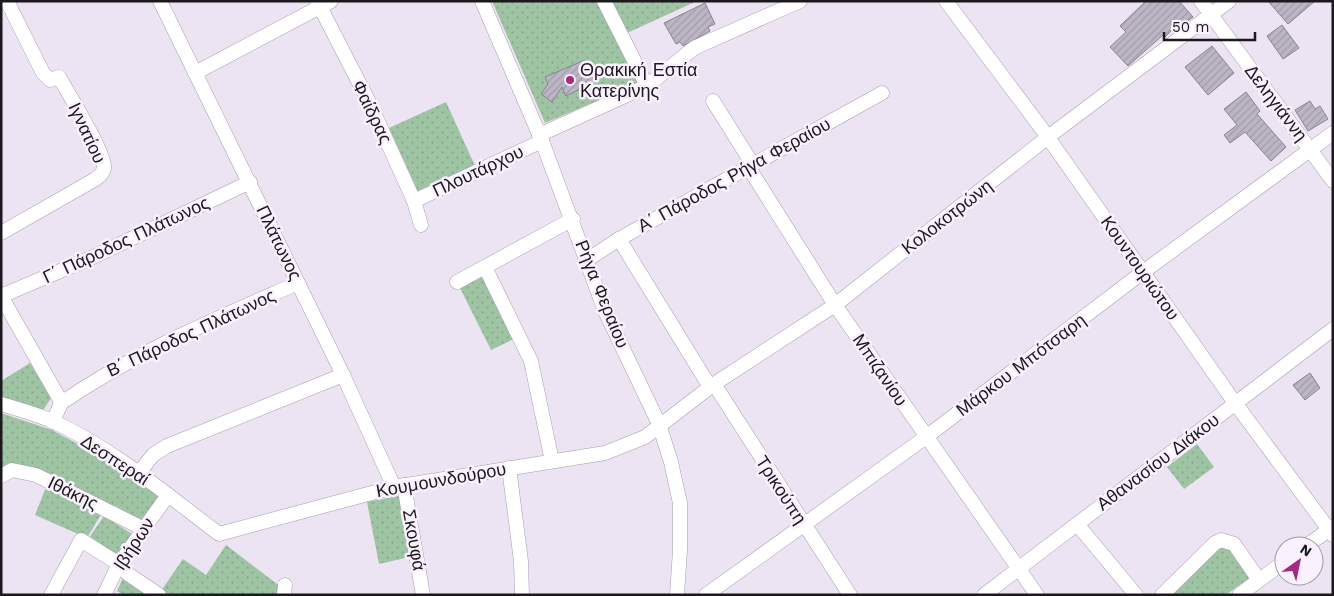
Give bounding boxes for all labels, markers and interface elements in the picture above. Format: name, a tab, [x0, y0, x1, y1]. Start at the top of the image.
scale bar	[1164, 10, 1255, 42]
text: 50 m	[1172, 18, 1209, 36]
place label: Θρακική Εστία Κατερίνης	[580, 59, 697, 101]
street label: Δεληγιάννη	[1241, 60, 1312, 145]
marker: Θρακική Εστία Κατερίνης	[564, 74, 576, 86]
street label: Φαίδρας	[348, 77, 397, 147]
street label: Ιγνατίου	[64, 99, 111, 166]
street label: Α΄ Πάροδος Ρήγα Φεραίου	[634, 113, 834, 236]
street label: Πλουτάρχου	[429, 140, 527, 201]
street label: Κολοκοτρώνη	[897, 175, 996, 258]
street label: Γ΄ Πάροδος Πλάτωνος	[39, 192, 213, 287]
street label: Πλάτωνος	[252, 202, 307, 284]
street label: Κουντουριώτου	[1097, 212, 1184, 324]
street label: Ρήγα Φεραίου	[571, 237, 634, 351]
street label: Β΄ Πάροδος Πλάτωνος	[103, 284, 279, 381]
street label: Μάρκου Μπότσαρη	[952, 309, 1090, 420]
street label: Μπιζανίου	[849, 330, 912, 410]
street label: Αθανασίου Διάκου	[1092, 409, 1223, 515]
street label: Δεσπεραί	[77, 430, 153, 489]
street label: Τρικούπη	[752, 452, 811, 528]
street label: Κουμουνδούρου	[374, 458, 508, 501]
street label: Ιθάκης	[45, 471, 102, 514]
street label: Σκουφά	[399, 508, 430, 572]
street label: Ιβήρων	[109, 513, 158, 574]
north arrow	[1274, 536, 1324, 586]
text: N	[1297, 541, 1315, 560]

